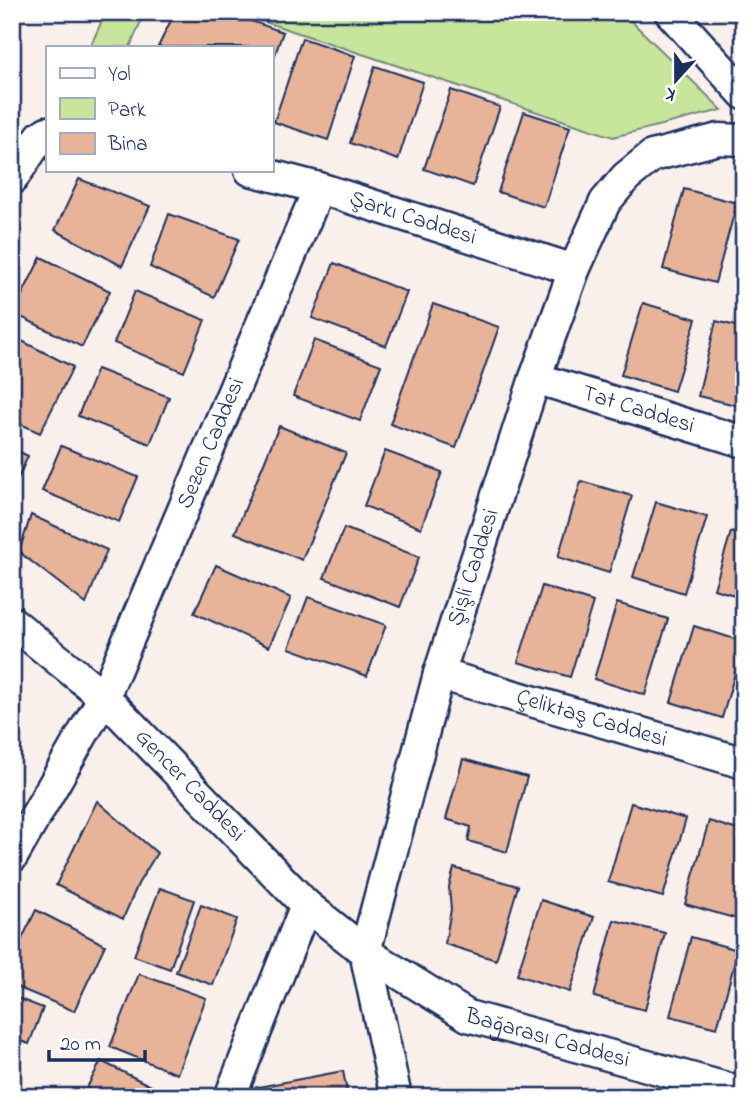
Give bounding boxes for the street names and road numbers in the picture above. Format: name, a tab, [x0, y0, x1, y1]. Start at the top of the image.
street label: Şarkı Caddesi	[345, 182, 481, 254]
street label: Sezen Caddesi	[169, 373, 253, 514]
street label: Tat Caddesi	[578, 377, 699, 442]
street label: Şişli Caddesi	[439, 505, 508, 630]
street label: Çeliktaş Caddesi	[512, 681, 671, 756]
street label: Gencer Caddesi	[127, 721, 253, 850]
street label: Bağarası Caddesi	[461, 999, 633, 1077]

